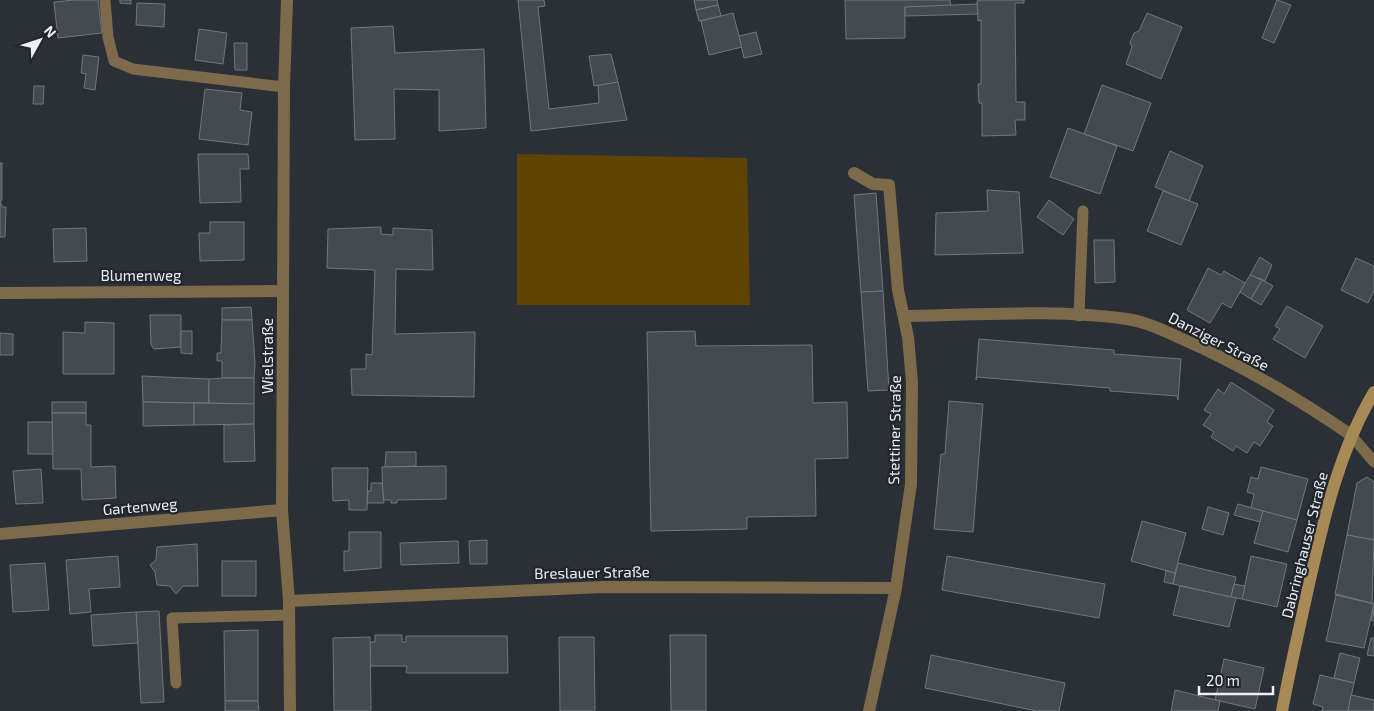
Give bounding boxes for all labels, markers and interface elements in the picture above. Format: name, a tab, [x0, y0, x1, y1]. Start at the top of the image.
north arrow	[15, 15, 65, 65]
text: N	[41, 22, 60, 41]
street label: Blumenweg	[101, 266, 182, 284]
street label: Danziger Straße	[1166, 308, 1272, 374]
street label: Wielstraße	[258, 318, 276, 394]
street label: Stettiner Straße	[884, 375, 904, 485]
street label: Dabringhauser Straße	[1277, 470, 1331, 620]
street label: Gartenweg	[102, 494, 179, 518]
street label: Breslauer Straße	[534, 562, 650, 582]
scale bar	[1199, 664, 1273, 696]
text: 20 m	[1206, 671, 1240, 689]

